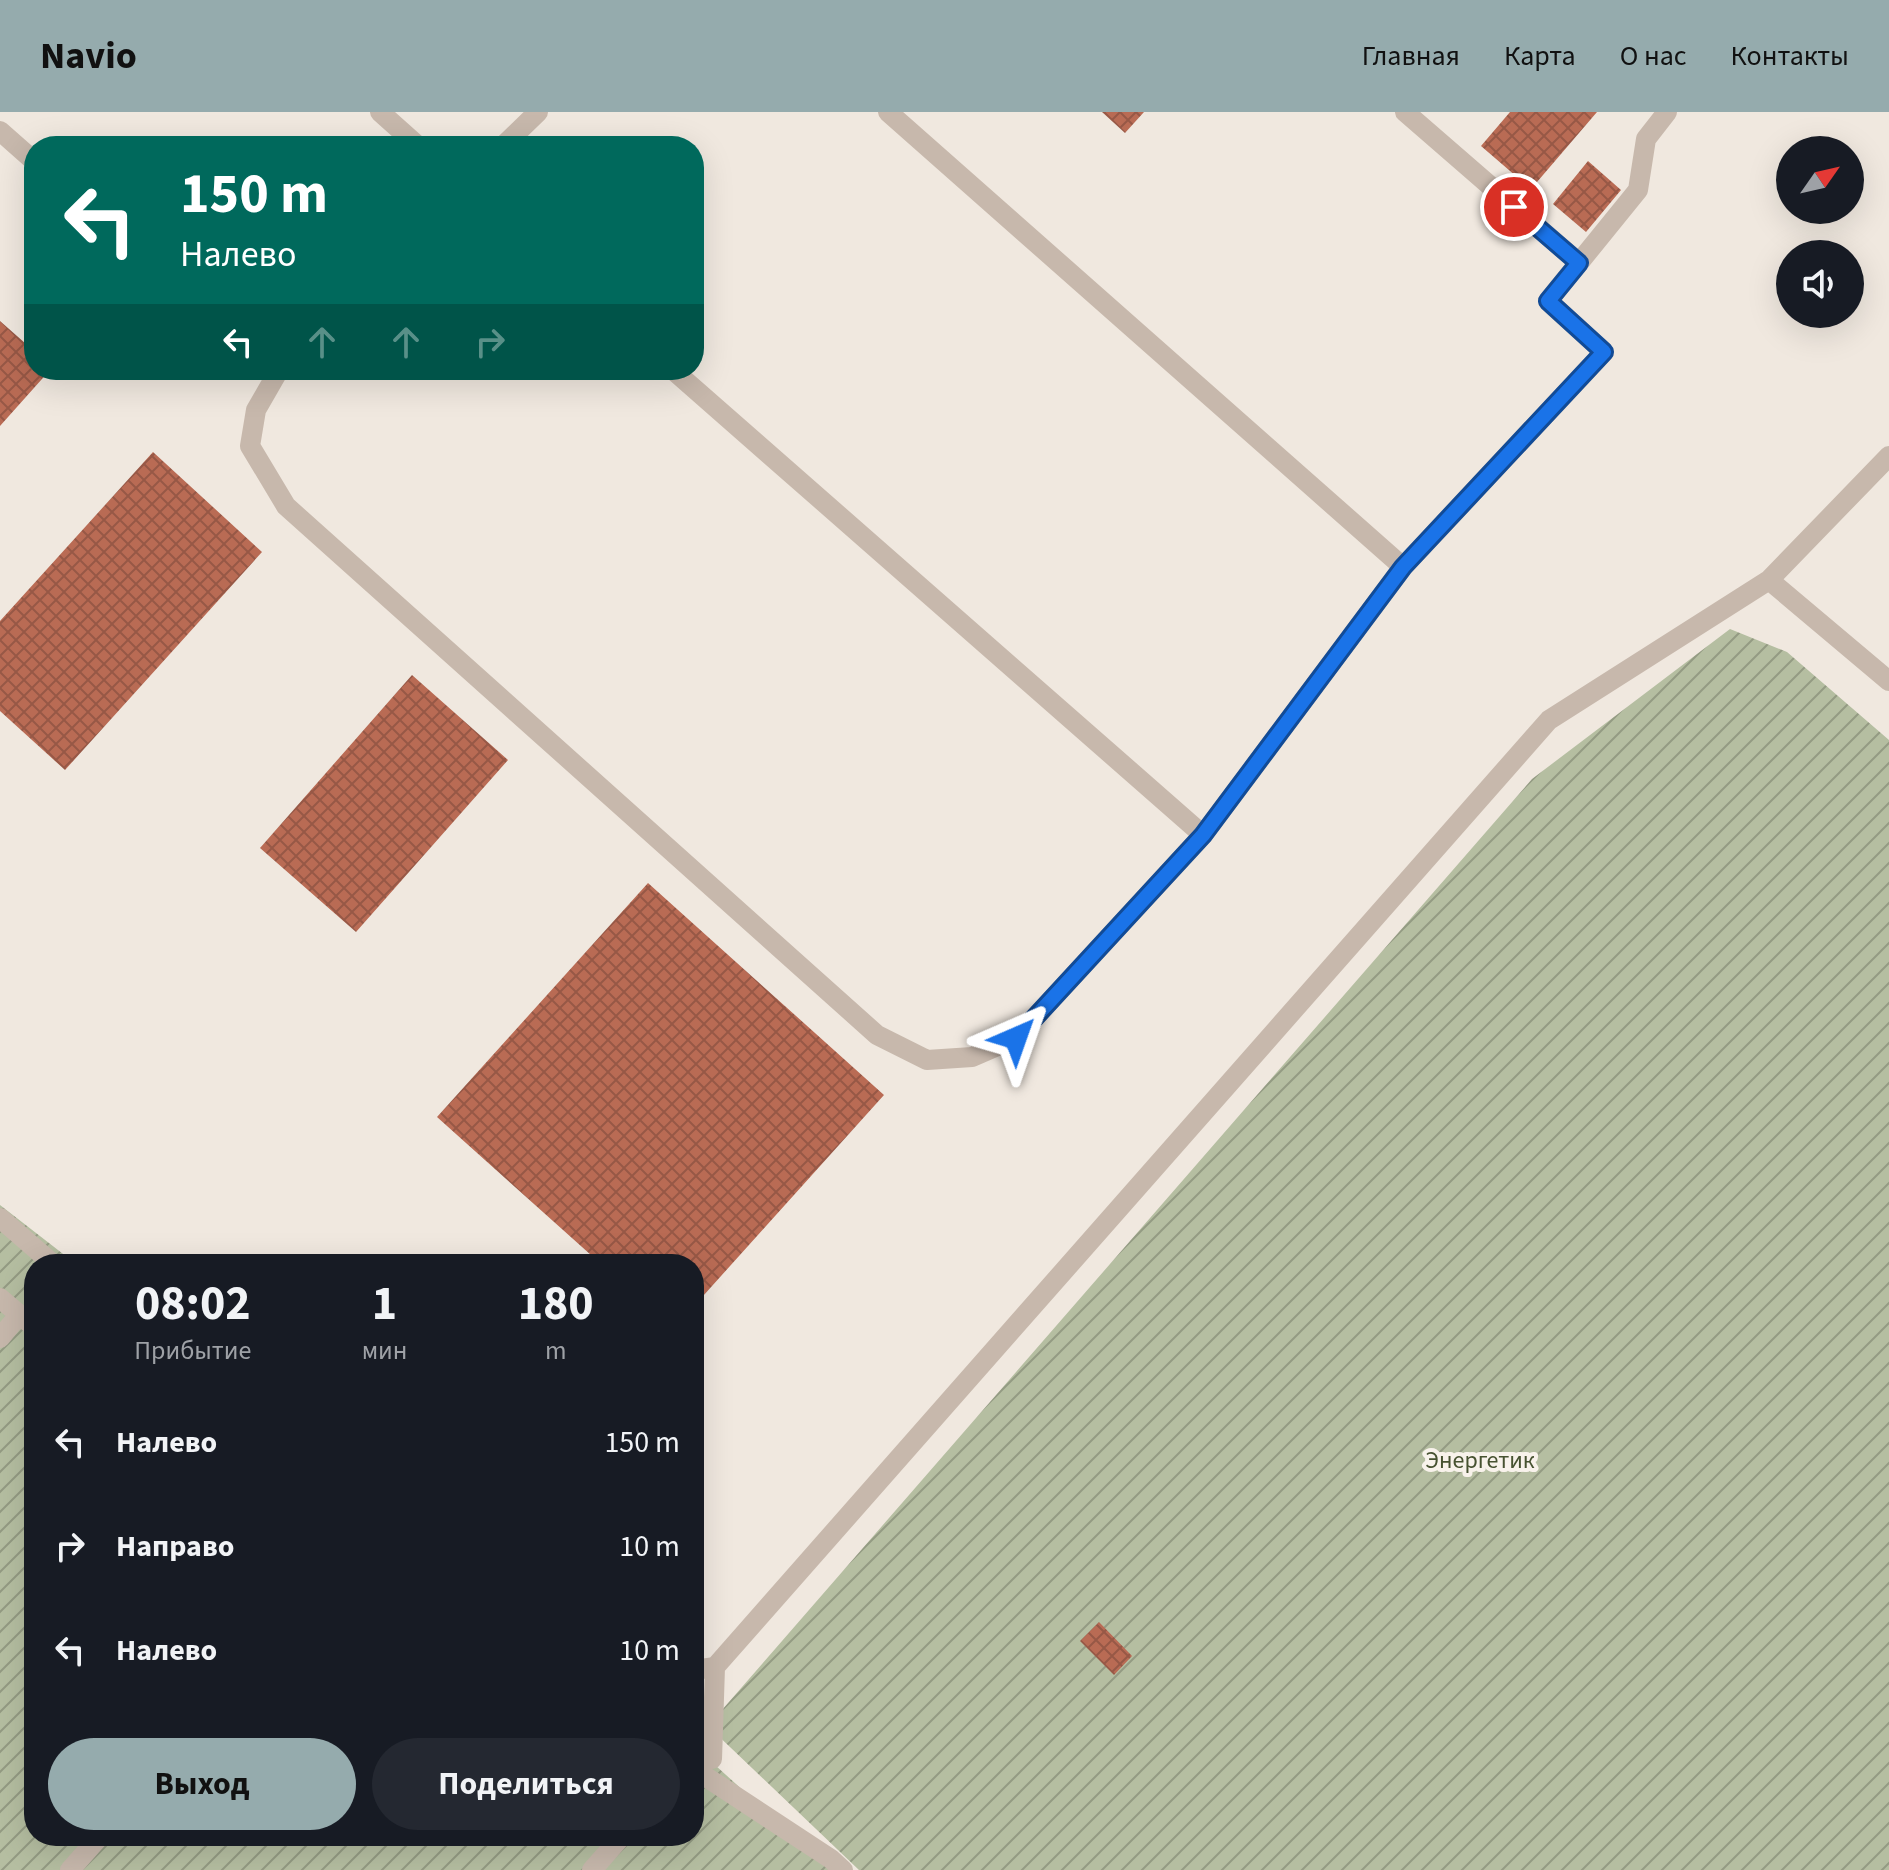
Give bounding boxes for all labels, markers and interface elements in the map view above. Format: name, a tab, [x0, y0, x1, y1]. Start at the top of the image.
text: Navio	[40, 29, 137, 83]
text: Главная	[1362, 36, 1460, 76]
text: Карта	[1504, 36, 1576, 76]
text: О нас	[1620, 36, 1687, 76]
text: Контакты	[1731, 36, 1849, 76]
north arrow	[1776, 136, 1864, 224]
map controls	[1776, 136, 1864, 328]
text: 150 m	[180, 155, 328, 234]
icon: left	[48, 168, 152, 272]
pin	[1480, 173, 1548, 241]
icon: arrive	[1492, 185, 1536, 229]
text: Налево	[180, 229, 296, 280]
button: sound	[1776, 240, 1864, 328]
icon: left	[216, 320, 260, 364]
icon: ahead	[300, 320, 344, 364]
icon: ahead	[384, 320, 428, 364]
icon: right	[468, 320, 512, 364]
position arrow	[974, 996, 1058, 1080]
text: 08:02	[135, 1270, 251, 1338]
text: 1	[372, 1270, 397, 1338]
text: 180	[518, 1270, 594, 1338]
text: Прибытие	[134, 1332, 251, 1369]
text: мин	[362, 1332, 407, 1369]
text: m	[545, 1332, 566, 1369]
icon: left	[48, 1420, 92, 1464]
text: Налево	[116, 1421, 217, 1464]
text: 150 m	[604, 1421, 680, 1464]
park label: Энергетик	[1425, 1443, 1535, 1478]
icon: right	[48, 1524, 92, 1568]
text: Направо	[116, 1525, 234, 1568]
text: 10 m	[619, 1525, 680, 1568]
icon: left	[48, 1628, 92, 1672]
text: Налево	[116, 1629, 217, 1672]
text: 10 m	[619, 1629, 680, 1672]
button: Выход	[48, 1738, 356, 1830]
button: Поделиться	[372, 1738, 680, 1830]

